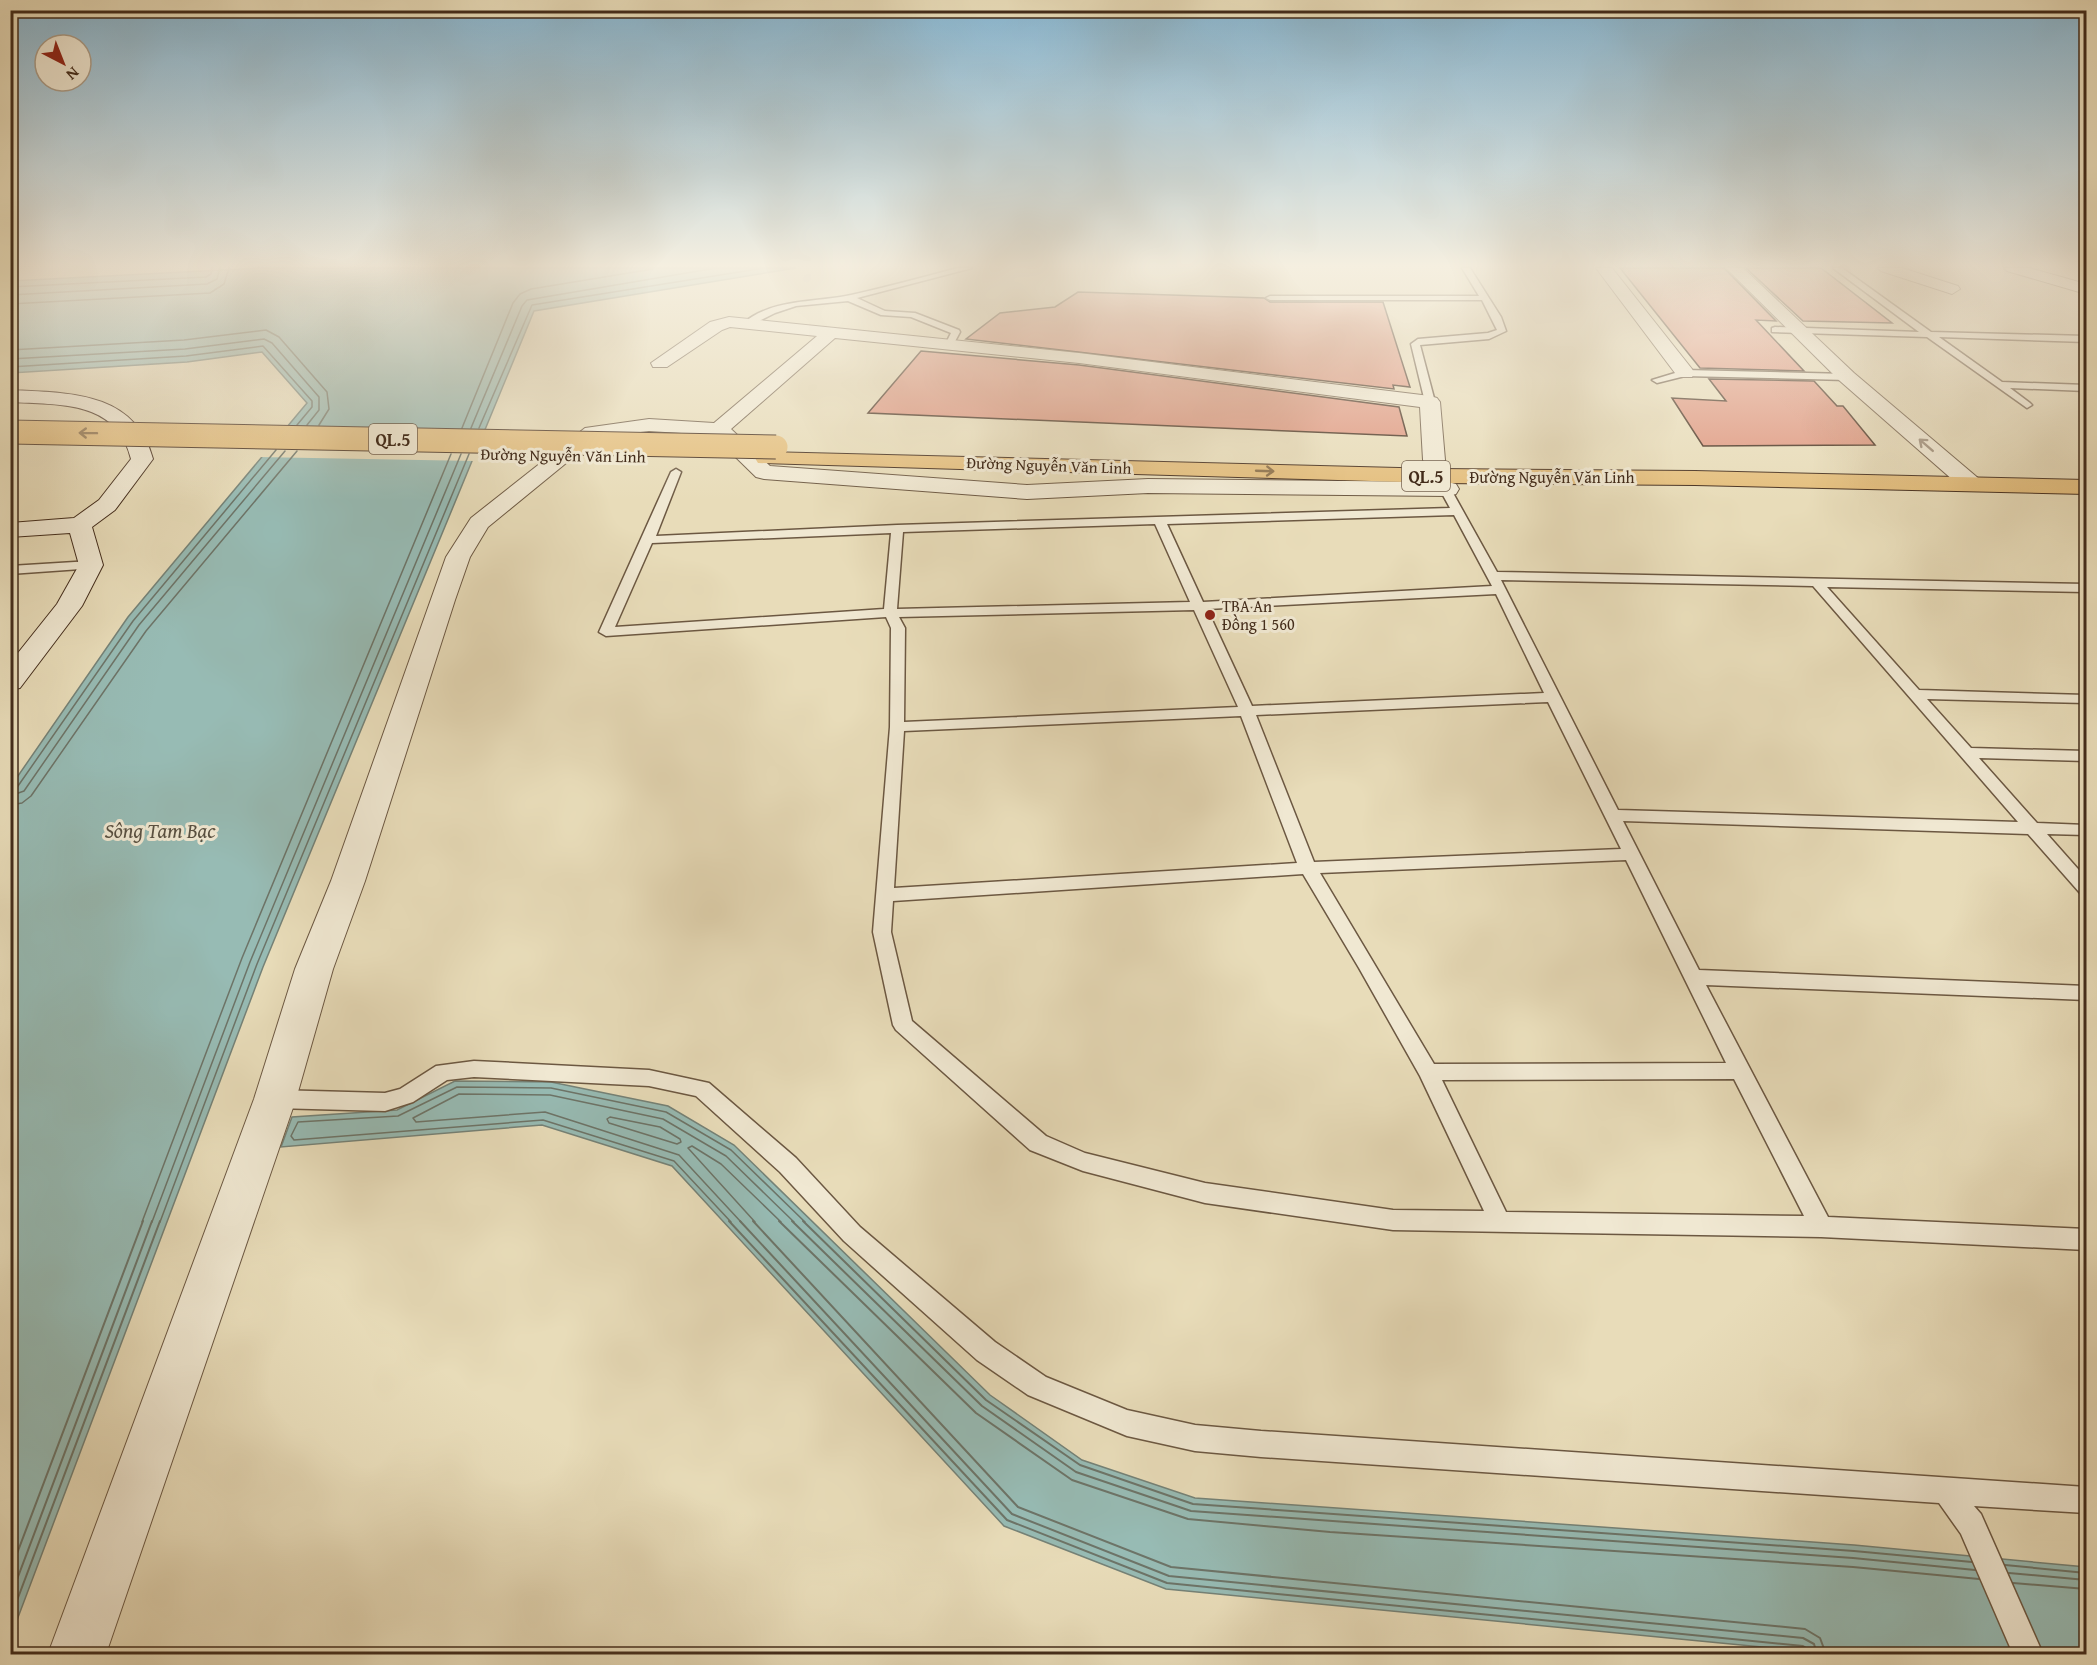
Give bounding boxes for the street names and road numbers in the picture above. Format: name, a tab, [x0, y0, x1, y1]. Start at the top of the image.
road number: QL.5	[369, 424, 417, 454]
street label: Đường Nguyễn Văn Linh	[480, 442, 646, 468]
street label: Đường Nguyễn Văn Linh	[966, 450, 1132, 480]
road number: QL.5	[1402, 461, 1450, 491]
street label: Đường Nguyễn Văn Linh	[1469, 465, 1635, 489]

